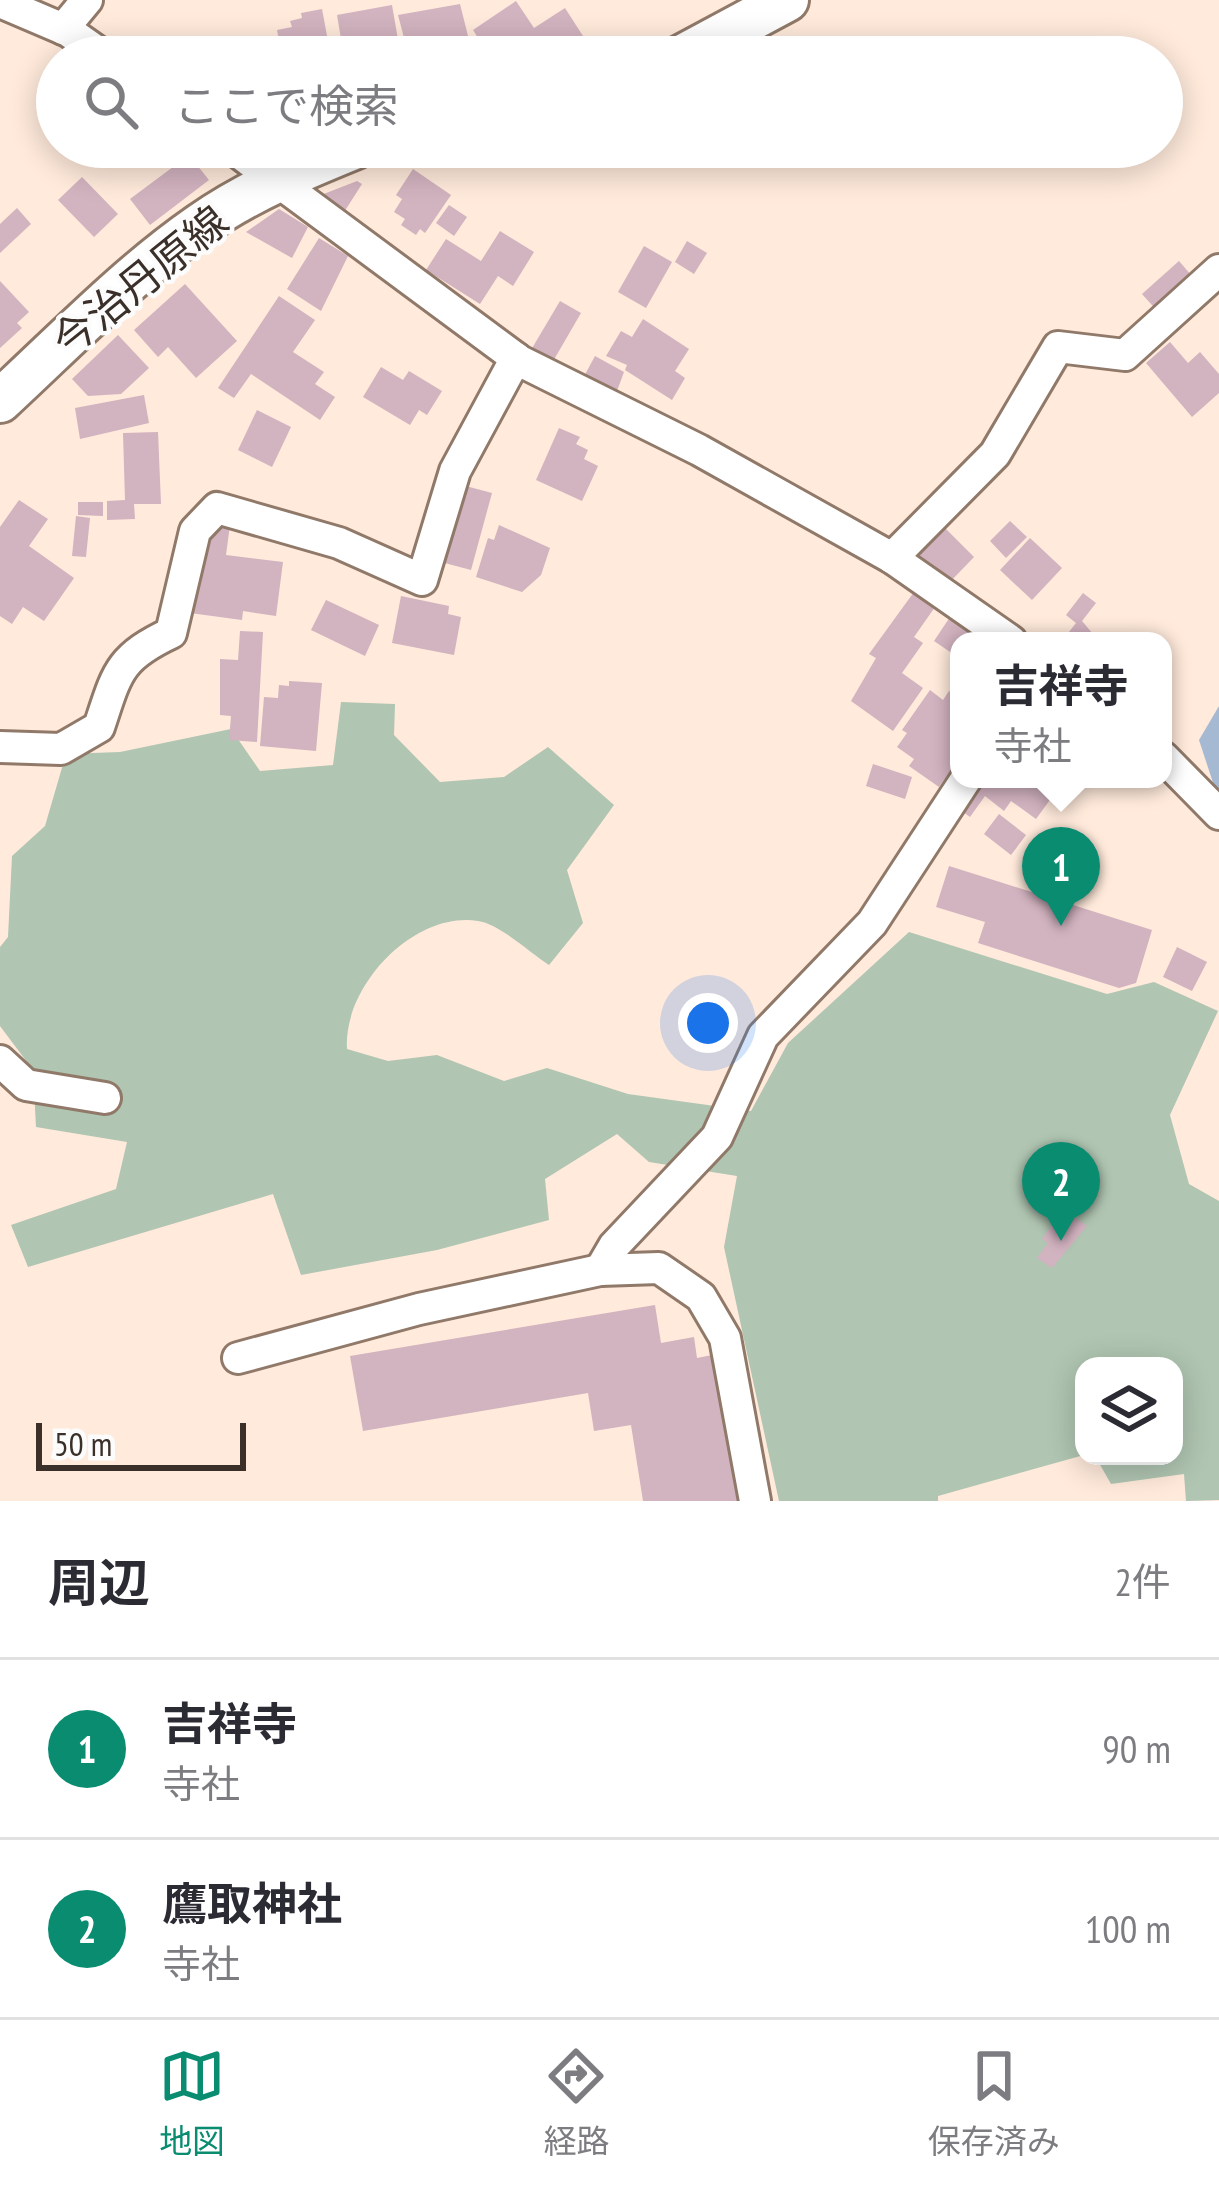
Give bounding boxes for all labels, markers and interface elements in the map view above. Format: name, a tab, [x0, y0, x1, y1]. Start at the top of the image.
search box	[36, 36, 1183, 168]
icon: search	[78, 69, 144, 135]
text: ここで検索	[174, 76, 399, 134]
street label: 今治丹原線	[41, 193, 239, 368]
popup	[950, 632, 1172, 788]
text: 吉祥寺	[993, 656, 1129, 714]
text: 寺社	[993, 720, 1072, 771]
pin: 1	[1022, 827, 1100, 926]
your location	[678, 993, 738, 1053]
pin: 2	[1022, 1142, 1100, 1241]
map controls	[1075, 1357, 1183, 1465]
button: layers	[1075, 1357, 1183, 1465]
scale bar	[36, 1417, 246, 1470]
text: 50 m	[54, 1422, 112, 1465]
text: 周辺	[48, 1549, 150, 1615]
text: 2件	[1114, 1556, 1171, 1607]
text: 吉祥寺	[162, 1694, 297, 1752]
text: 1	[78, 1723, 96, 1774]
text: 90 m	[1102, 1723, 1171, 1774]
text: 寺社	[162, 1758, 240, 1809]
text: 鷹取神社	[162, 1874, 342, 1932]
text: 2	[78, 1903, 96, 1954]
text: 100 m	[1085, 1903, 1171, 1954]
text: 寺社	[162, 1938, 240, 1989]
tab: 地図	[159, 2043, 225, 2163]
tab: 経路	[543, 2043, 609, 2163]
tab: 保存済み	[928, 2043, 1060, 2163]

